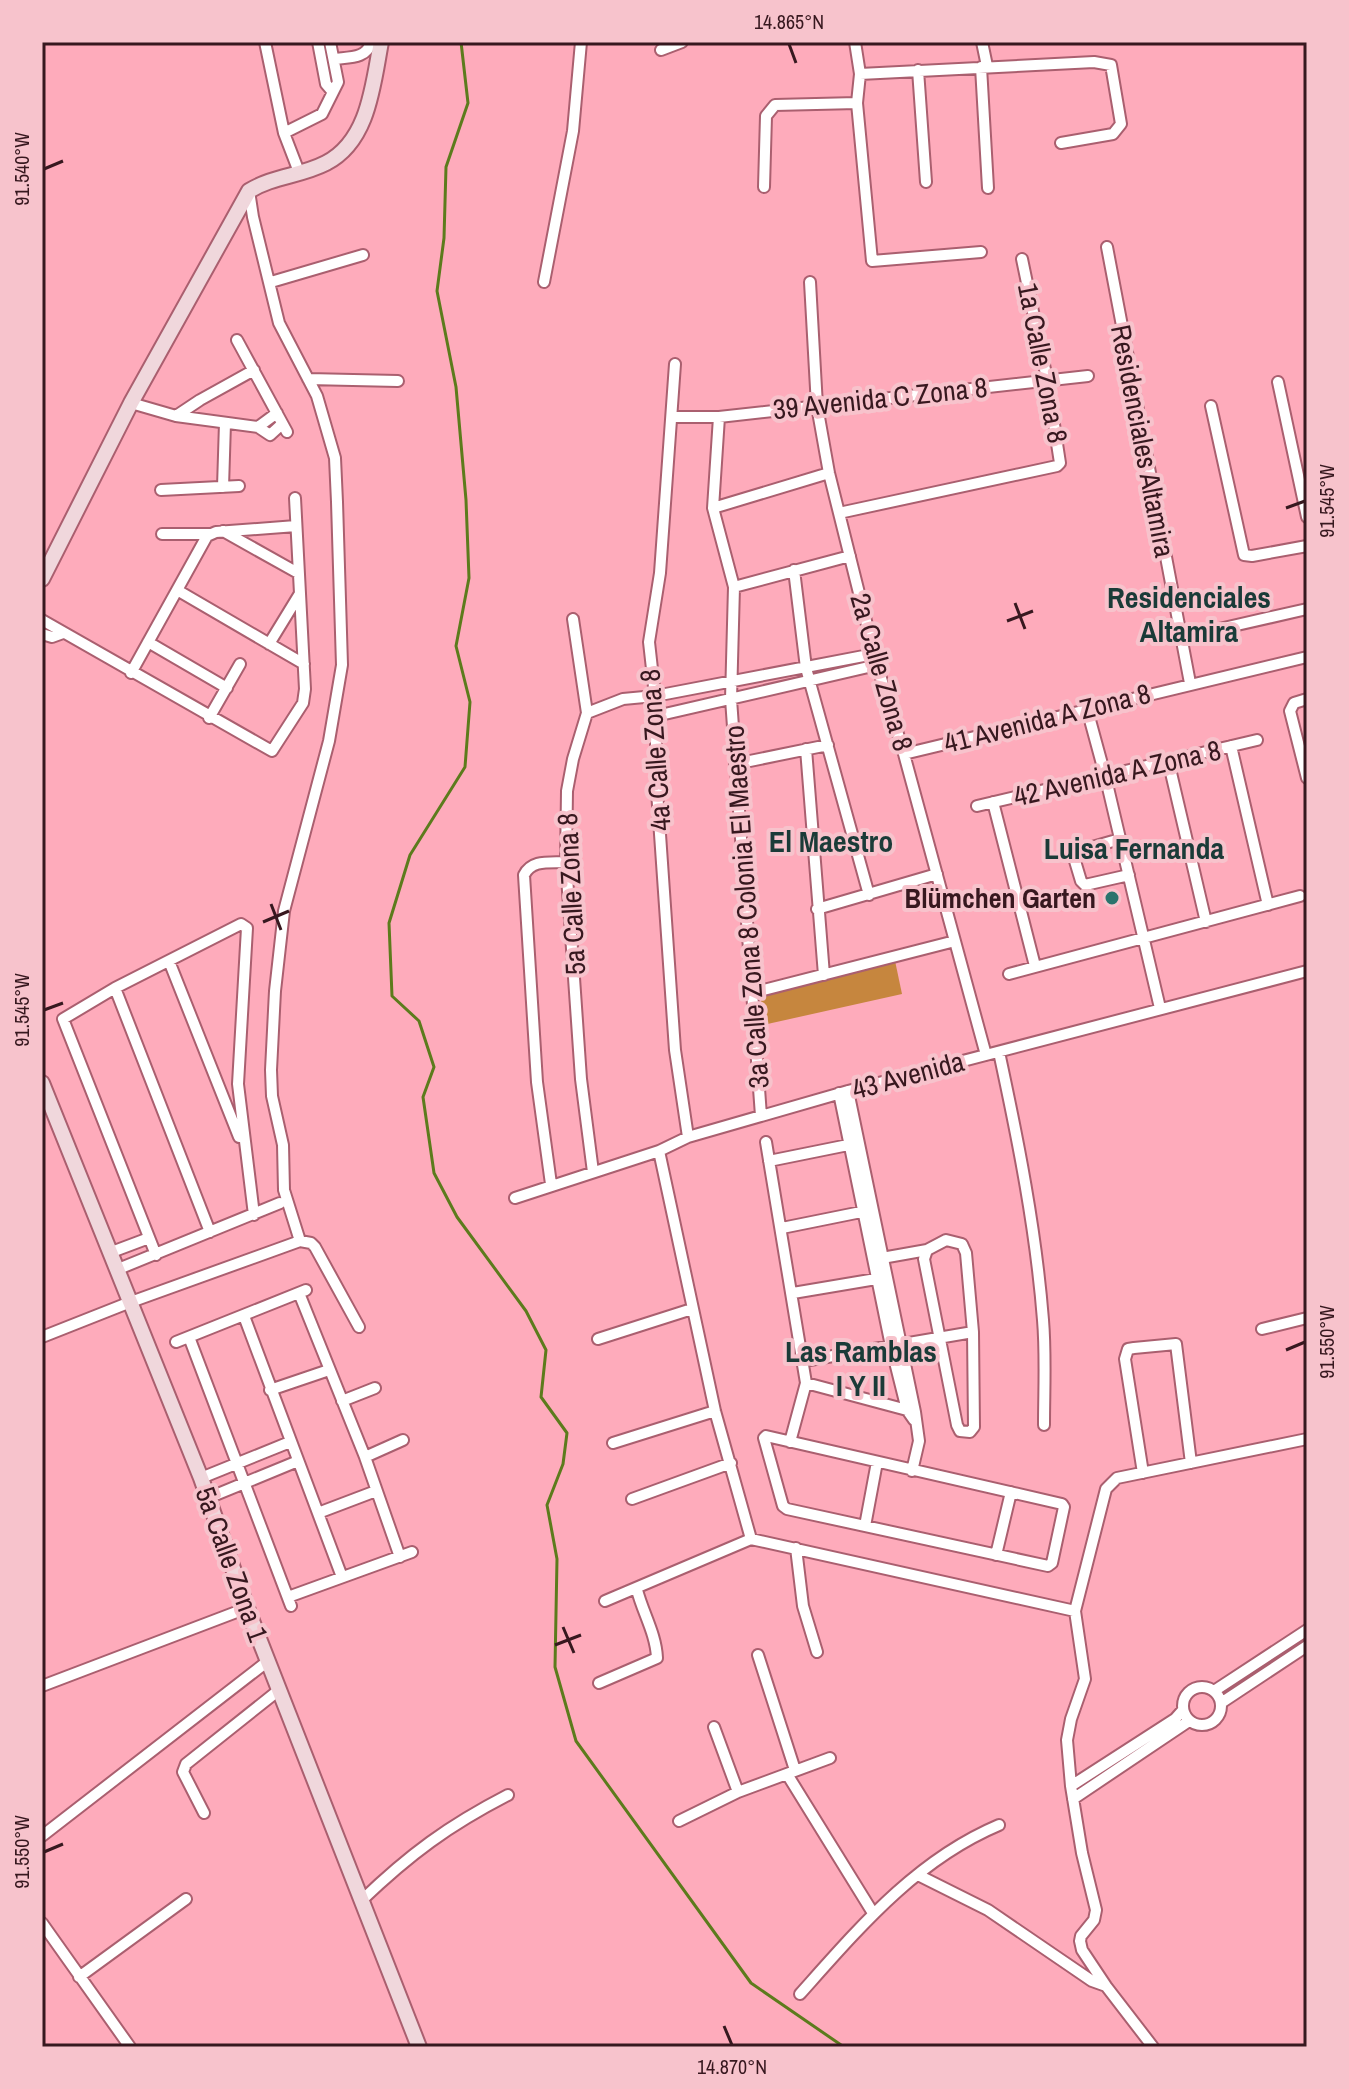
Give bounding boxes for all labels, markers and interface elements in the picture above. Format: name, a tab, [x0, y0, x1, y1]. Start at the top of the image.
text: 14.865°N	[754, 8, 824, 35]
text: 91.540°W	[8, 132, 35, 206]
street label: 1a Calle Zona 8	[1009, 280, 1077, 446]
street label: Residenciales Altamira	[1102, 321, 1184, 561]
street label: 39 Avenida C Zona 8	[771, 368, 989, 428]
text: 91.545°W	[1313, 464, 1340, 538]
district label: Residenciales Altamira	[1107, 577, 1271, 651]
street label: 2a Calle Zona 8	[841, 589, 923, 755]
street label: 4a Calle Zona 8	[630, 668, 680, 832]
street label: 41 Avenida A Zona 8	[940, 674, 1154, 762]
street label: 3a Calle Zona 8 Colonia El Maestro	[714, 724, 778, 1090]
street label: 42 Avenida A Zona 8	[1010, 731, 1224, 815]
street label: 5a Calle Zona 8	[548, 812, 594, 976]
district label: El Maestro	[769, 821, 893, 861]
district label: Luisa Fernanda	[1044, 828, 1225, 868]
place label: Blümchen Garten	[905, 879, 1096, 917]
marker: Blümchen Garten	[1103, 889, 1121, 907]
text: 91.545°W	[8, 973, 35, 1047]
street label: 43 Avenida	[848, 1042, 968, 1108]
text: 91.550°W	[1313, 1305, 1340, 1379]
district label: Las Ramblas I Y II	[785, 1331, 937, 1405]
street label: 5a Calle Zona 1	[186, 1481, 278, 1647]
text: 91.550°W	[8, 1815, 35, 1889]
text: 14.870°N	[697, 2053, 767, 2080]

